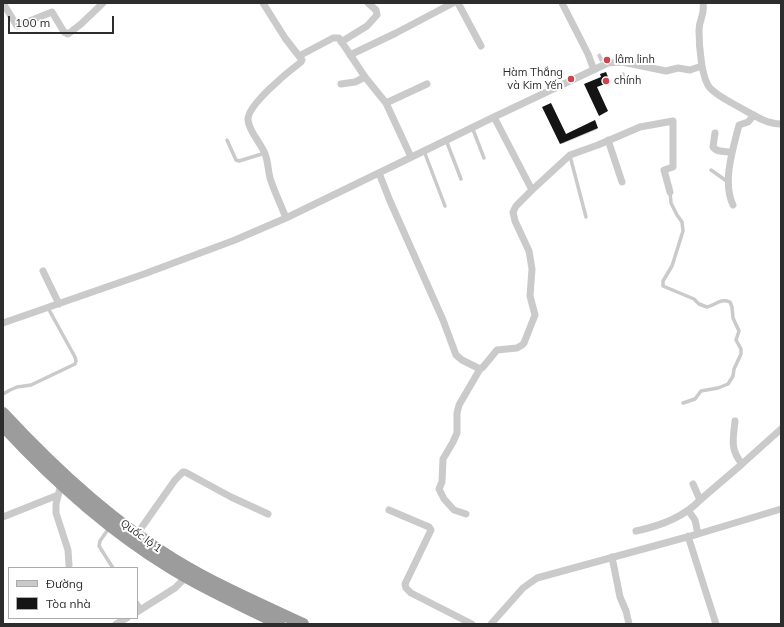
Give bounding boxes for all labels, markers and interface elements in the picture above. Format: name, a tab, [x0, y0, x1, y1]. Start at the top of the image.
scale bar	[10, 8, 116, 34]
text: 100 m	[15, 15, 50, 30]
place label: lâm linh	[615, 53, 655, 67]
marker: lâm linh	[602, 55, 612, 65]
place label: Hàm Thắng và Kim Yến	[503, 66, 563, 92]
marker: Hàm Thắng và Kim Yến	[566, 74, 576, 84]
place label: chính	[614, 74, 641, 88]
marker: chính	[601, 76, 611, 86]
street label: Quốc lộ 1	[118, 517, 164, 555]
legend	[8, 567, 138, 619]
text: Đường	[46, 576, 83, 591]
text: Tòa nhà	[46, 596, 91, 611]

